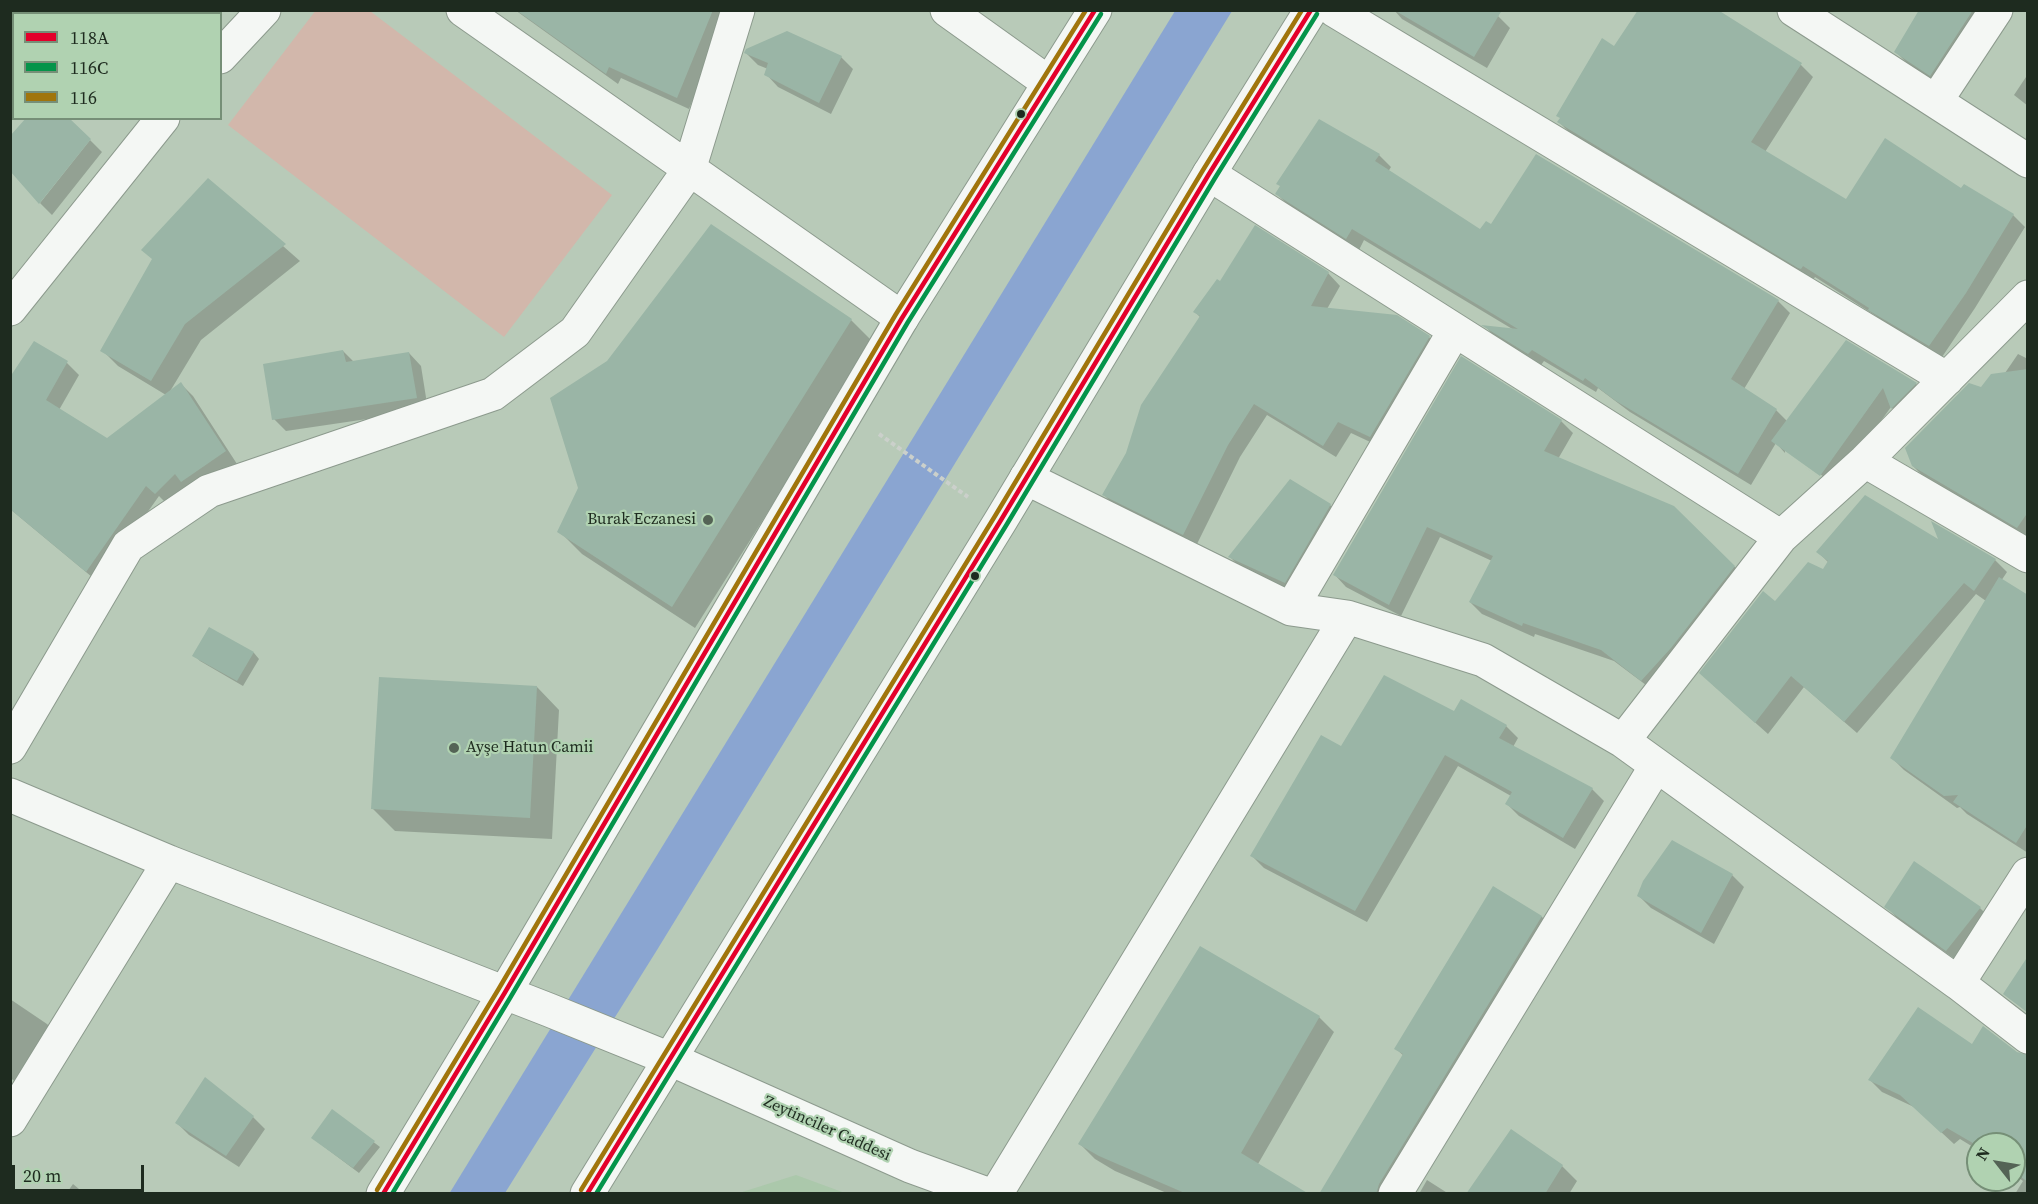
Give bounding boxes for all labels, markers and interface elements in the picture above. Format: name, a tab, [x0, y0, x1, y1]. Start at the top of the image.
legend	[12, 12, 222, 120]
text: 118A	[70, 25, 109, 50]
text: 116C	[70, 55, 108, 80]
text: 116	[70, 85, 97, 110]
unlabelled marker	[1015, 108, 1027, 120]
place label: Burak Eczanesi	[587, 510, 696, 530]
marker: Burak Eczanesi	[701, 513, 715, 527]
unlabelled marker	[969, 570, 981, 582]
place label: Ayşe Hatun Camii	[466, 738, 593, 758]
marker: Ayşe Hatun Camii	[447, 741, 461, 755]
street label: Zeytinciler Caddesi	[760, 1092, 894, 1166]
north arrow	[1966, 1132, 2026, 1192]
text: N	[1970, 1143, 1995, 1164]
scale bar	[15, 1153, 147, 1191]
text: 20 m	[23, 1163, 61, 1188]

